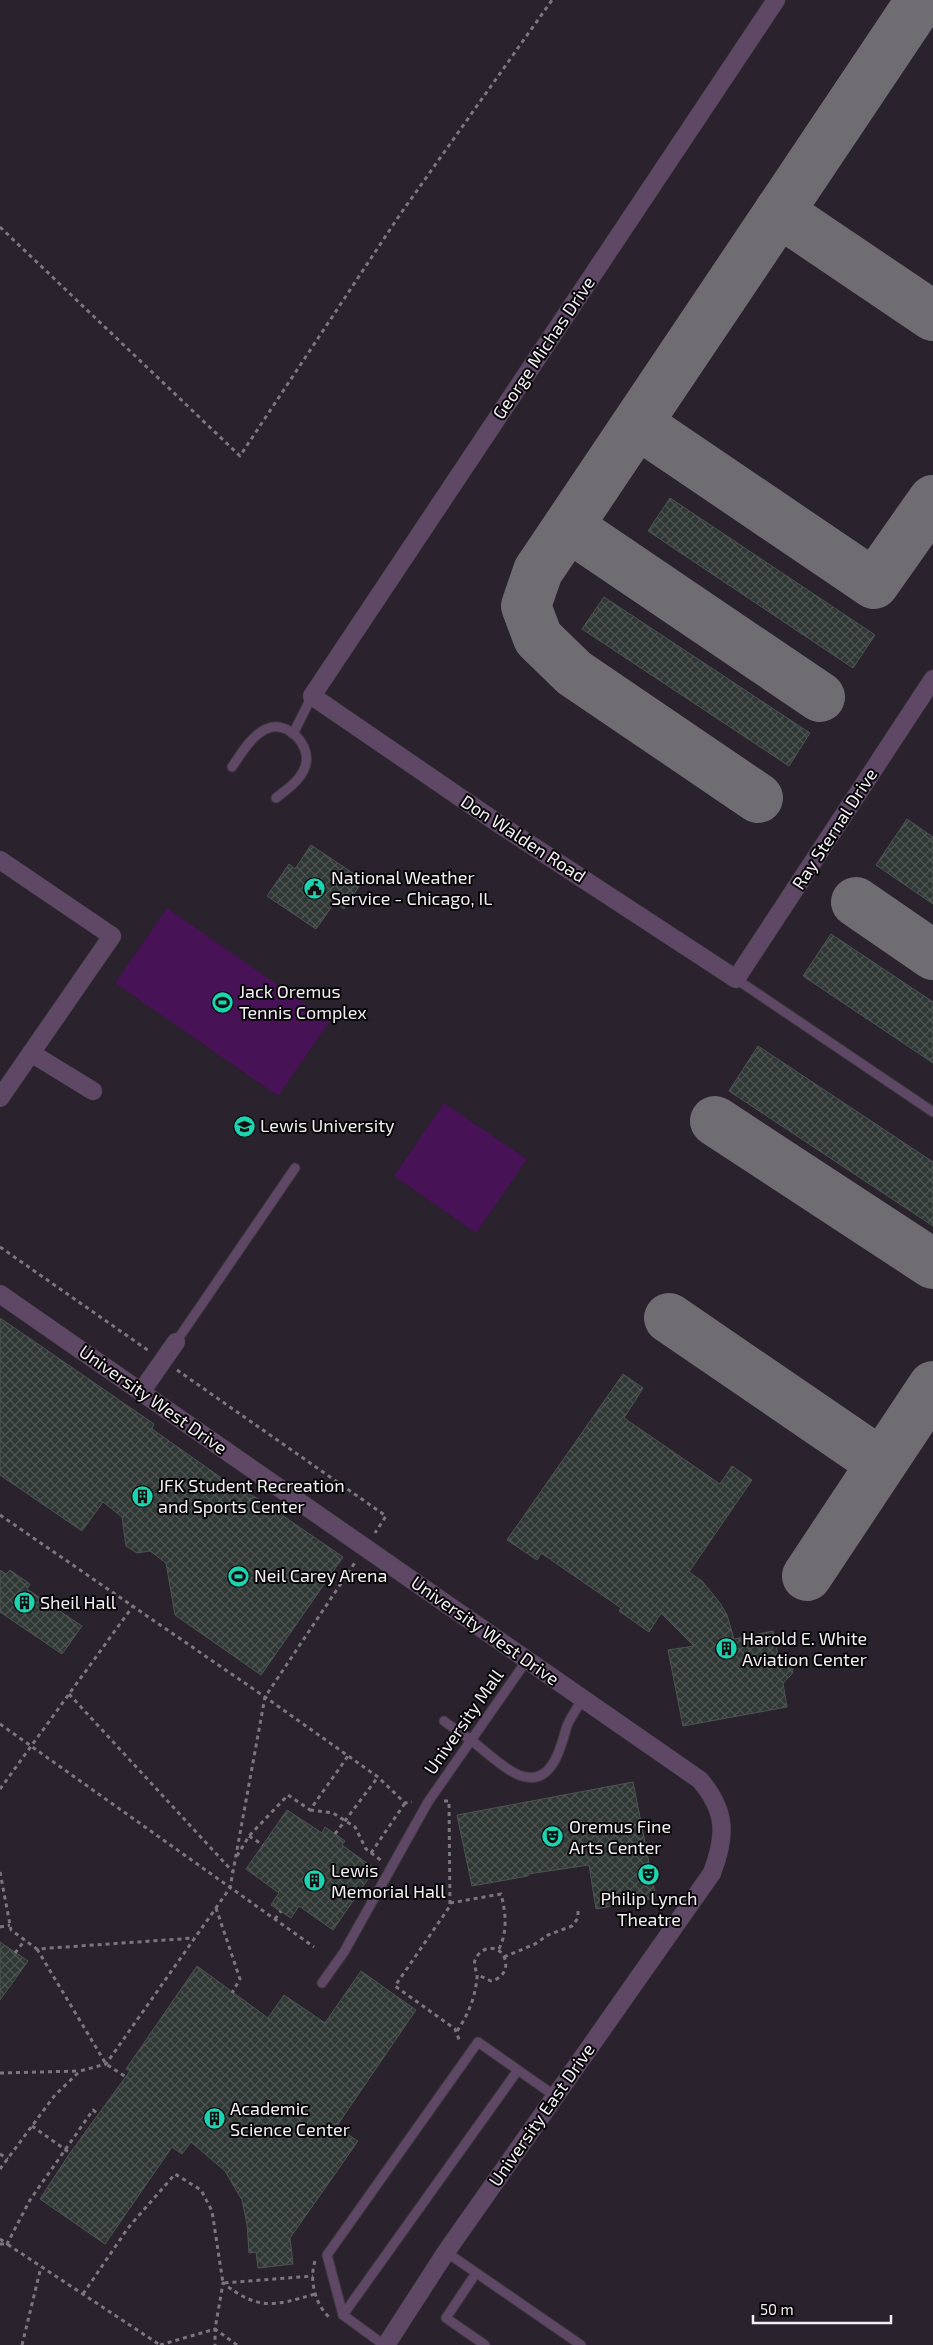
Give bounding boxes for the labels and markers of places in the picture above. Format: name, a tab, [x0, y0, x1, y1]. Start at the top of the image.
place label: National Weather Service - Chicago, IL	[331, 866, 493, 909]
public building icon: National Weather Service - Chicago, IL	[303, 876, 327, 900]
place label: Jack Oremus Tennis Complex	[239, 980, 367, 1023]
sports icon: Jack Oremus Tennis Complex	[211, 990, 235, 1014]
school or university icon: Lewis University	[232, 1114, 256, 1138]
place label: Lewis University	[260, 1114, 395, 1136]
place label: JFK Student Recreation and Sports Center	[158, 1474, 345, 1517]
building icon: JFK Student Recreation and Sports Center	[130, 1484, 154, 1508]
sports icon: Neil Carey Arena	[226, 1564, 250, 1588]
place label: Neil Carey Arena	[254, 1564, 387, 1586]
building icon: Sheil Hall	[12, 1591, 36, 1615]
place label: Sheil Hall	[40, 1591, 117, 1613]
place label: Harold E. White Aviation Center	[742, 1627, 867, 1670]
building icon: Harold E. White Aviation Center	[714, 1637, 738, 1661]
place label: Oremus Fine Arts Center	[569, 1815, 671, 1858]
theatre icon: Oremus Fine Arts Center	[541, 1825, 565, 1849]
place label: Lewis Memorial Hall	[331, 1859, 446, 1902]
theatre icon: Philip Lynch Theatre	[637, 1862, 661, 1886]
building icon: Lewis Memorial Hall	[303, 1869, 327, 1893]
place label: Philip Lynch Theatre	[600, 1887, 698, 1930]
place label: Academic Science Center	[230, 2097, 350, 2140]
building icon: Academic Science Center	[202, 2107, 226, 2131]

